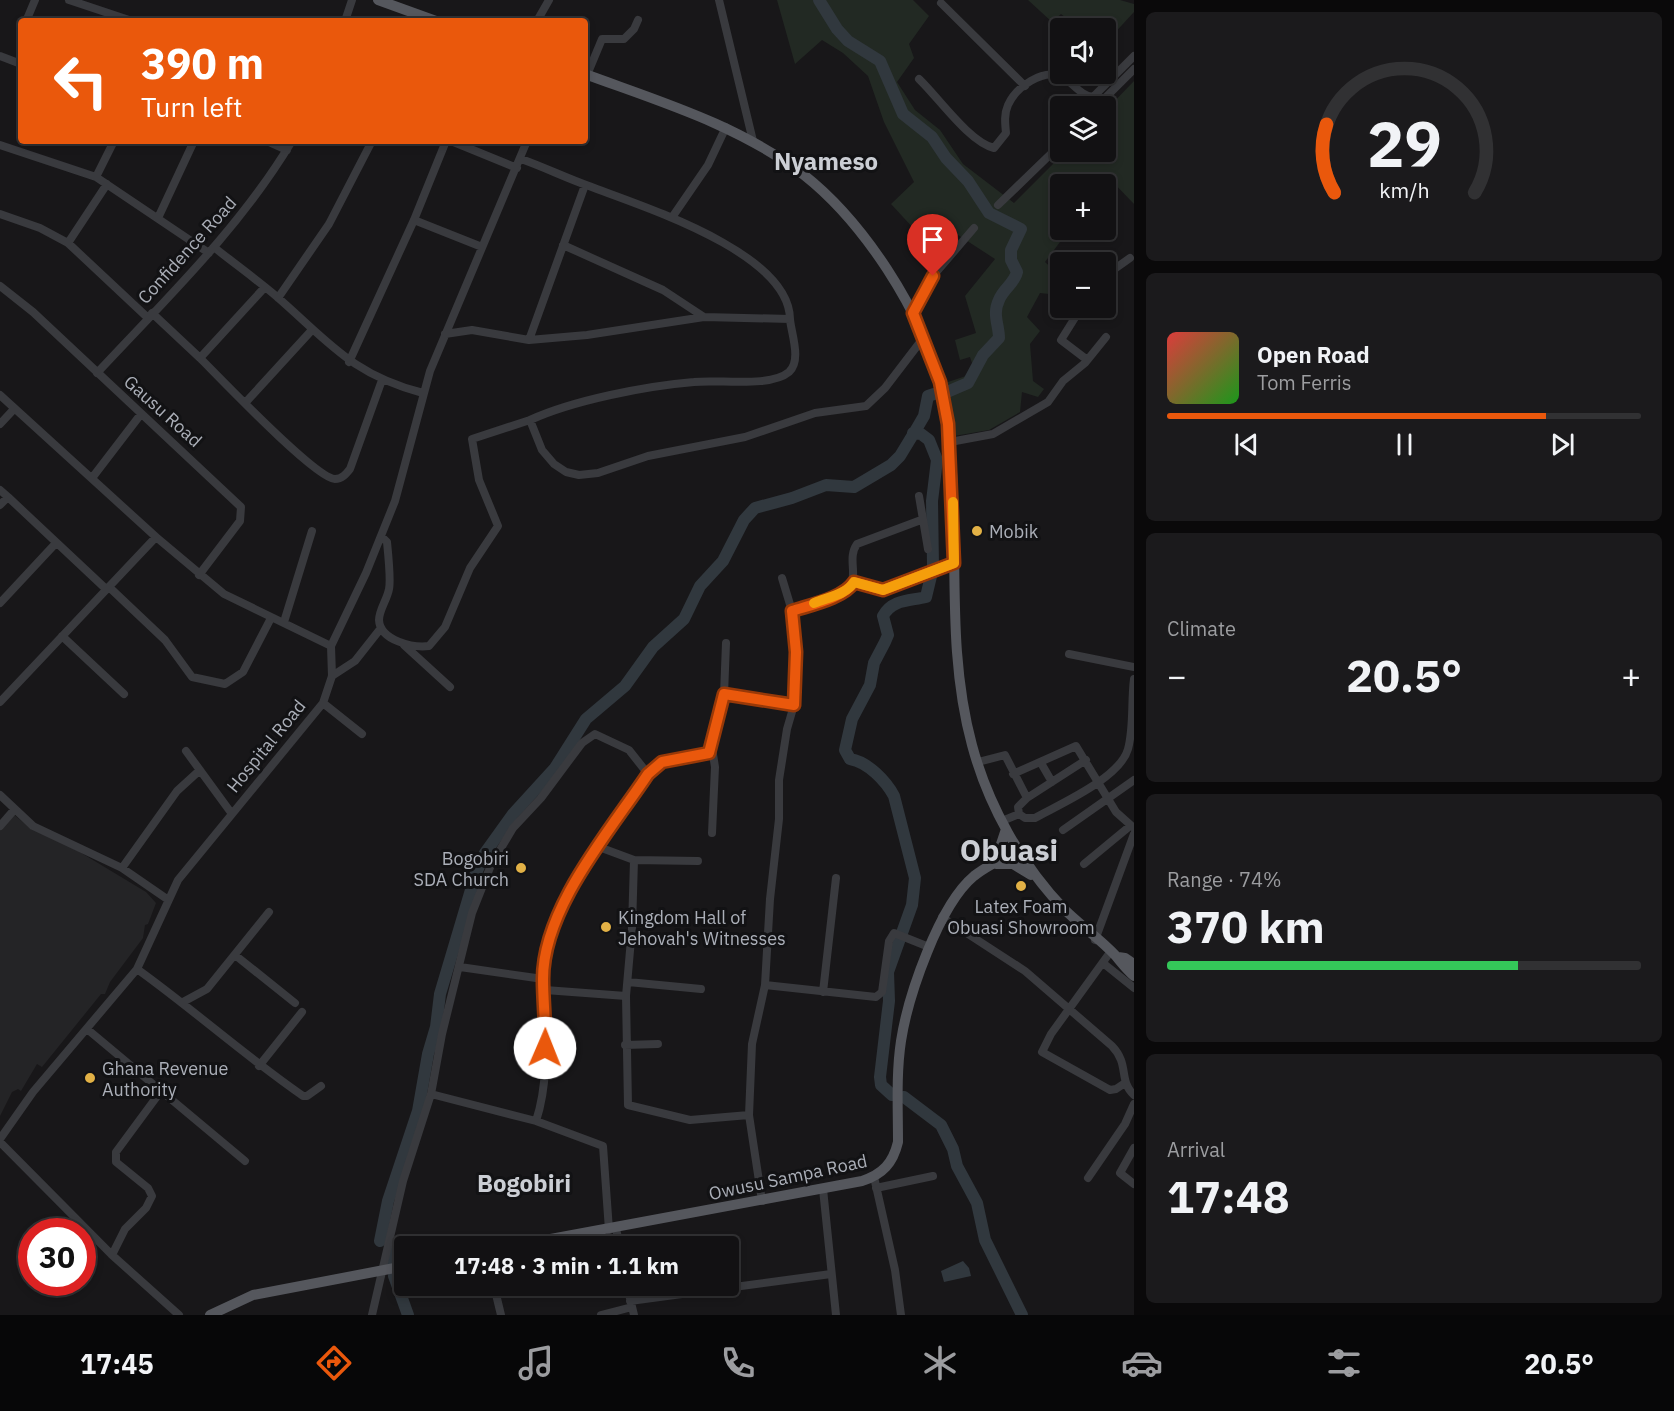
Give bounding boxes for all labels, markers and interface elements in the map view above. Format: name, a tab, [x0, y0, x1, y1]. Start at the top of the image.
map controls	[1050, 18, 1116, 318]
button: sound	[1050, 18, 1116, 84]
text: 390 m	[141, 36, 264, 91]
icon: left	[42, 42, 120, 120]
text: Turn left	[141, 89, 242, 124]
button: layers	[1050, 96, 1116, 162]
text: 29	[1367, 103, 1441, 184]
district label: Nyameso	[774, 145, 878, 177]
button: +	[1050, 174, 1116, 240]
text: km/h	[1379, 177, 1429, 205]
street label: Confidence Road	[133, 192, 241, 308]
pin	[907, 214, 958, 276]
icon: arrive	[916, 223, 949, 256]
button: −	[1050, 252, 1116, 318]
text: Open Road	[1257, 340, 1370, 369]
text: Tom Ferris	[1257, 369, 1352, 396]
street label: Gausu Road	[119, 370, 207, 452]
icon: previous	[1230, 428, 1263, 461]
icon: pause	[1388, 428, 1421, 461]
icon: next	[1546, 428, 1579, 461]
place label: Mobik	[989, 520, 1039, 543]
marker: Mobik	[970, 524, 984, 538]
text: Climate	[1167, 615, 1236, 642]
text: 20.5°	[1346, 646, 1462, 704]
text: −	[1167, 654, 1187, 697]
text: +	[1621, 654, 1641, 697]
street label: Hospital Road	[222, 695, 310, 797]
district label: Obuasi	[960, 830, 1058, 869]
place label: Bogobiri SDA Church	[413, 847, 509, 891]
marker: Bogobiri SDA Church	[514, 861, 528, 875]
text: Range · 74%	[1167, 866, 1282, 893]
marker: Latex Foam Obuasi Showroom	[1014, 879, 1028, 893]
place label: Latex Foam Obuasi Showroom	[947, 895, 1095, 939]
text: 370 km	[1167, 897, 1325, 955]
place label: Kingdom Hall of Jehovah's Witnesses	[618, 906, 786, 950]
marker: Kingdom Hall of Jehovah's Witnesses	[599, 920, 613, 934]
position arrow	[513, 1016, 577, 1080]
place label: Ghana Revenue Authority	[102, 1057, 228, 1101]
marker: Ghana Revenue Authority	[83, 1071, 97, 1085]
text: Arrival	[1167, 1136, 1225, 1163]
street label: Owusu Sampa Road	[707, 1149, 869, 1205]
district label: Bogobiri	[477, 1167, 571, 1199]
text: 17:48	[1167, 1167, 1290, 1225]
speed limit sign: 30	[18, 1218, 96, 1296]
text: 17:48 · 3 min · 1.1 km	[454, 1251, 679, 1280]
icon: directions	[313, 1342, 355, 1384]
icon: music	[515, 1342, 557, 1384]
icon: phone	[717, 1342, 759, 1384]
icon: climate	[919, 1342, 961, 1384]
icon: car	[1121, 1342, 1163, 1384]
icon: filters	[1323, 1342, 1365, 1384]
text: 17:45	[80, 1346, 154, 1381]
text: 20.5°	[1524, 1346, 1594, 1381]

